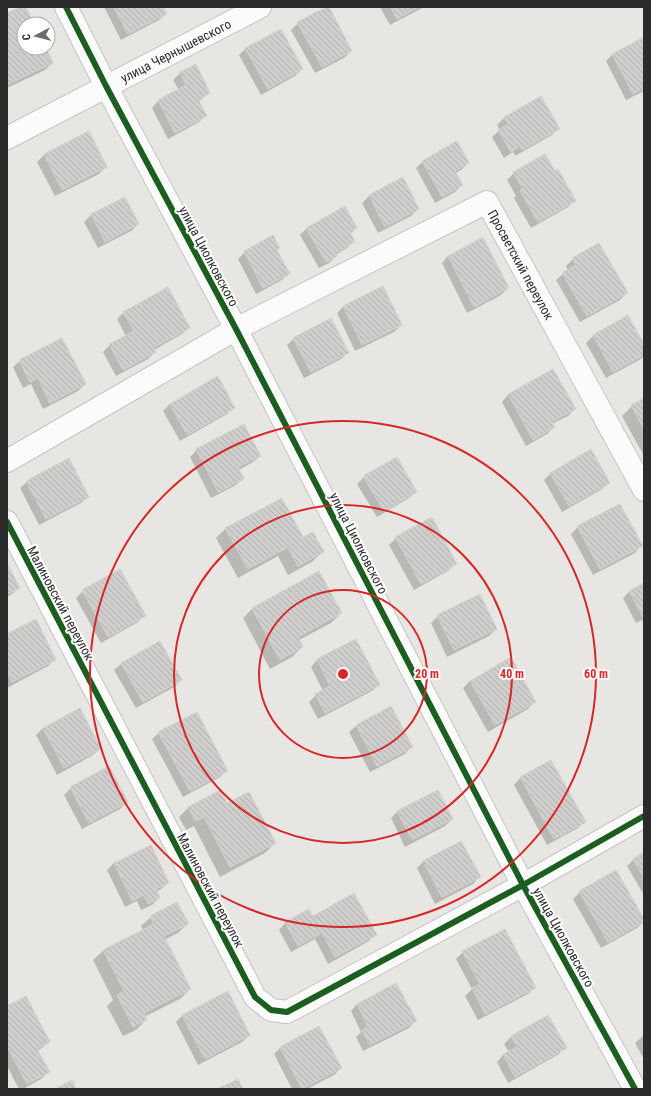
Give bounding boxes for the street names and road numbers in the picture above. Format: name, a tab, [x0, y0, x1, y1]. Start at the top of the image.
street label: улица Чернышевского	[118, 16, 234, 86]
street label: улица Циолковского	[176, 203, 241, 309]
street label: Просветский переулок	[485, 207, 557, 323]
street label: улица Циолковского	[327, 490, 391, 596]
street label: Малиновский переулок	[24, 544, 97, 664]
street label: Малиновский переулок	[174, 831, 247, 951]
street label: улица Циолковского	[530, 885, 597, 990]

